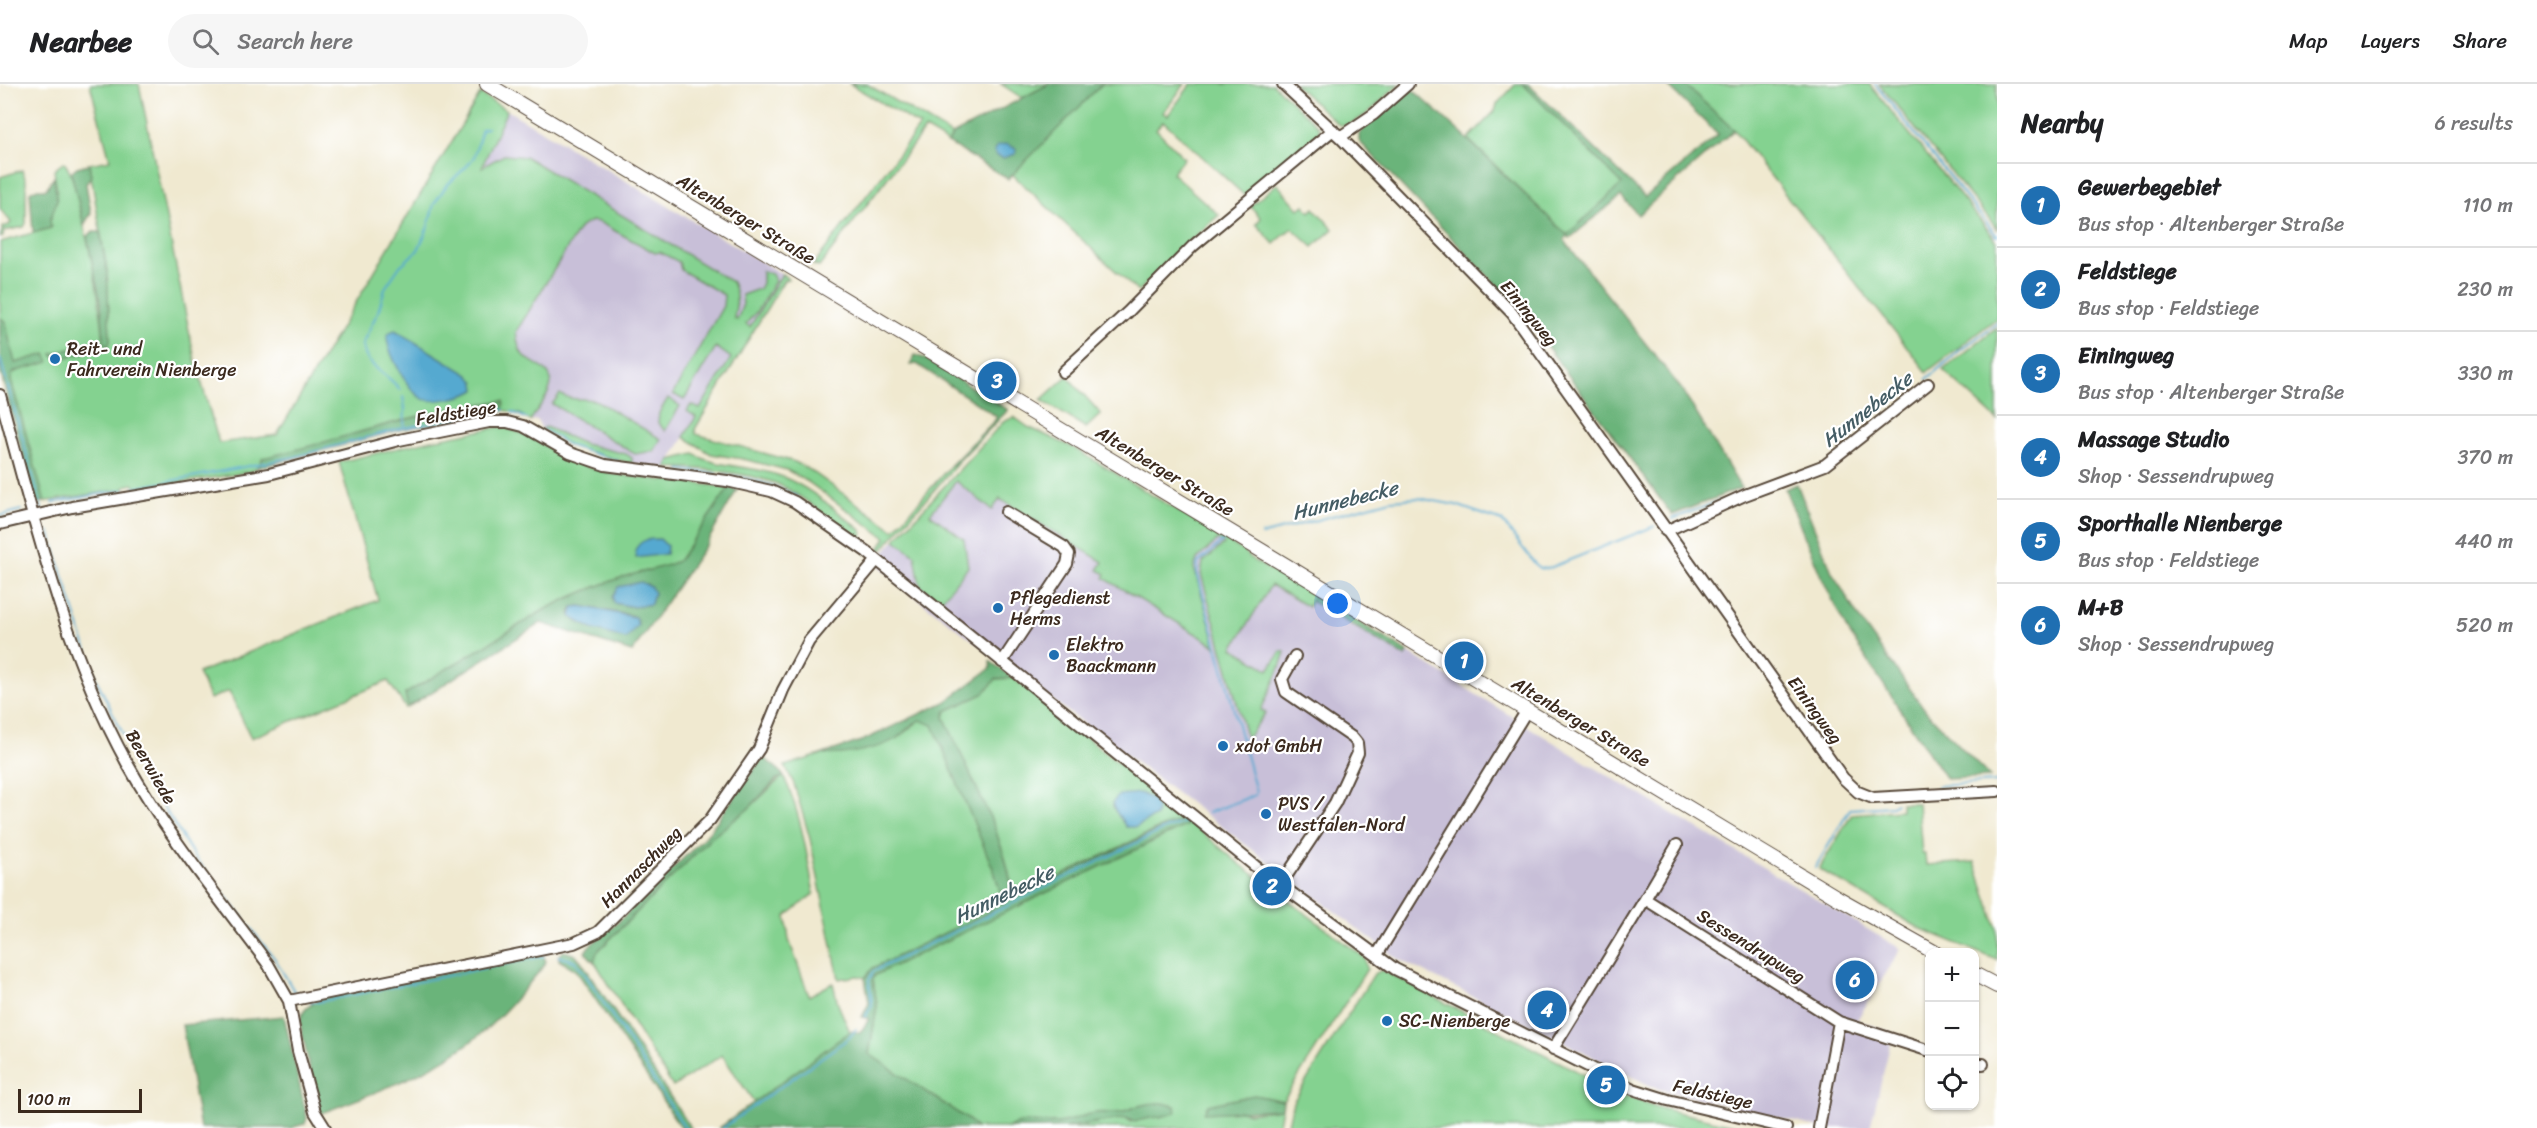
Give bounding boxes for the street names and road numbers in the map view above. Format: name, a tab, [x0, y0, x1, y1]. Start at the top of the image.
street label: Altenberger Straße	[669, 164, 822, 273]
street label: Einingweg	[1492, 272, 1566, 354]
street label: Feldstiege	[414, 391, 498, 435]
street label: Altenberger Straße	[1088, 416, 1241, 525]
street label: Altenberger Straße	[1504, 667, 1657, 776]
street label: Einingweg	[1779, 669, 1851, 751]
street label: Beerwiede	[116, 723, 186, 811]
street label: Hannaschweg	[592, 818, 690, 916]
street label: Sessendrupweg	[1690, 900, 1812, 992]
street label: Feldstiege	[1670, 1069, 1756, 1119]

